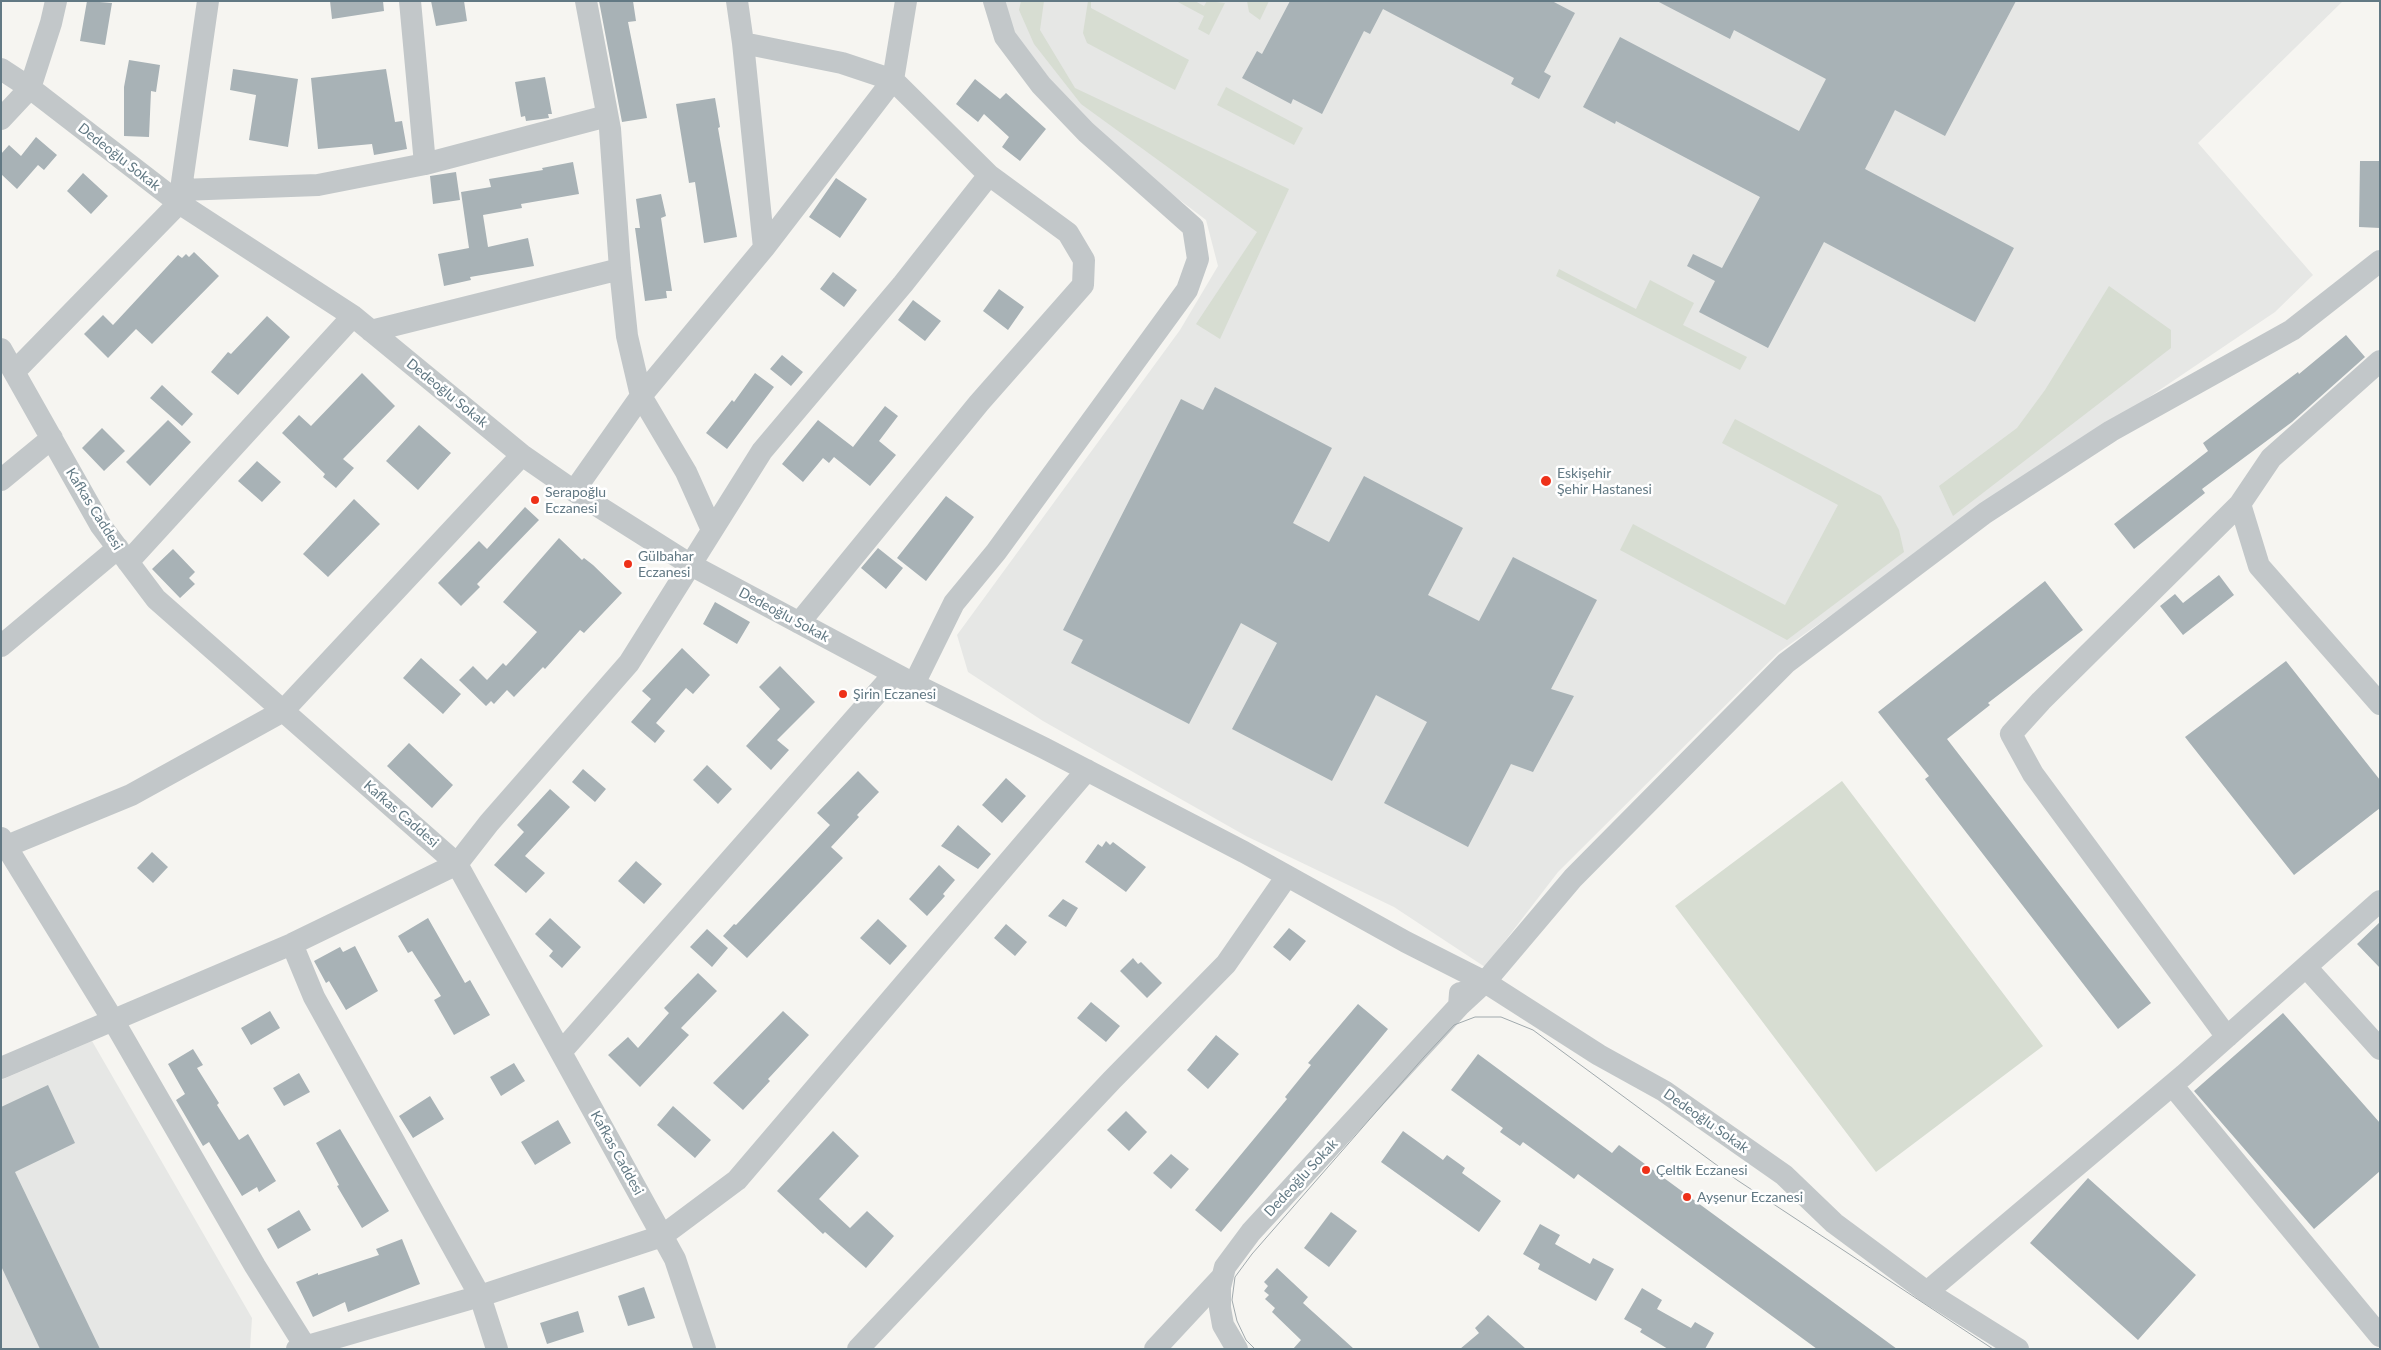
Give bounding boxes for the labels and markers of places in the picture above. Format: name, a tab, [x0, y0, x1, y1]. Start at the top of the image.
place label: Eskişehir Şehir Hastanesi	[1557, 465, 1652, 498]
marker: Eskişehir Şehir Hastanesi	[1539, 474, 1553, 488]
place label: Serapoğlu Eczanesi	[545, 484, 606, 516]
marker: Serapoğlu Eczanesi	[529, 494, 541, 506]
place label: Gülbahar Eczanesi	[638, 548, 694, 580]
marker: Gülbahar Eczanesi	[622, 558, 634, 570]
place label: Şirin Eczanesi	[853, 686, 936, 702]
marker: Şirin Eczanesi	[837, 688, 849, 700]
place label: Çeltik Eczanesi	[1656, 1162, 1748, 1178]
marker: Çeltik Eczanesi	[1640, 1164, 1652, 1176]
place label: Ayşenur Eczanesi	[1697, 1189, 1803, 1205]
marker: Ayşenur Eczanesi	[1681, 1191, 1693, 1203]

